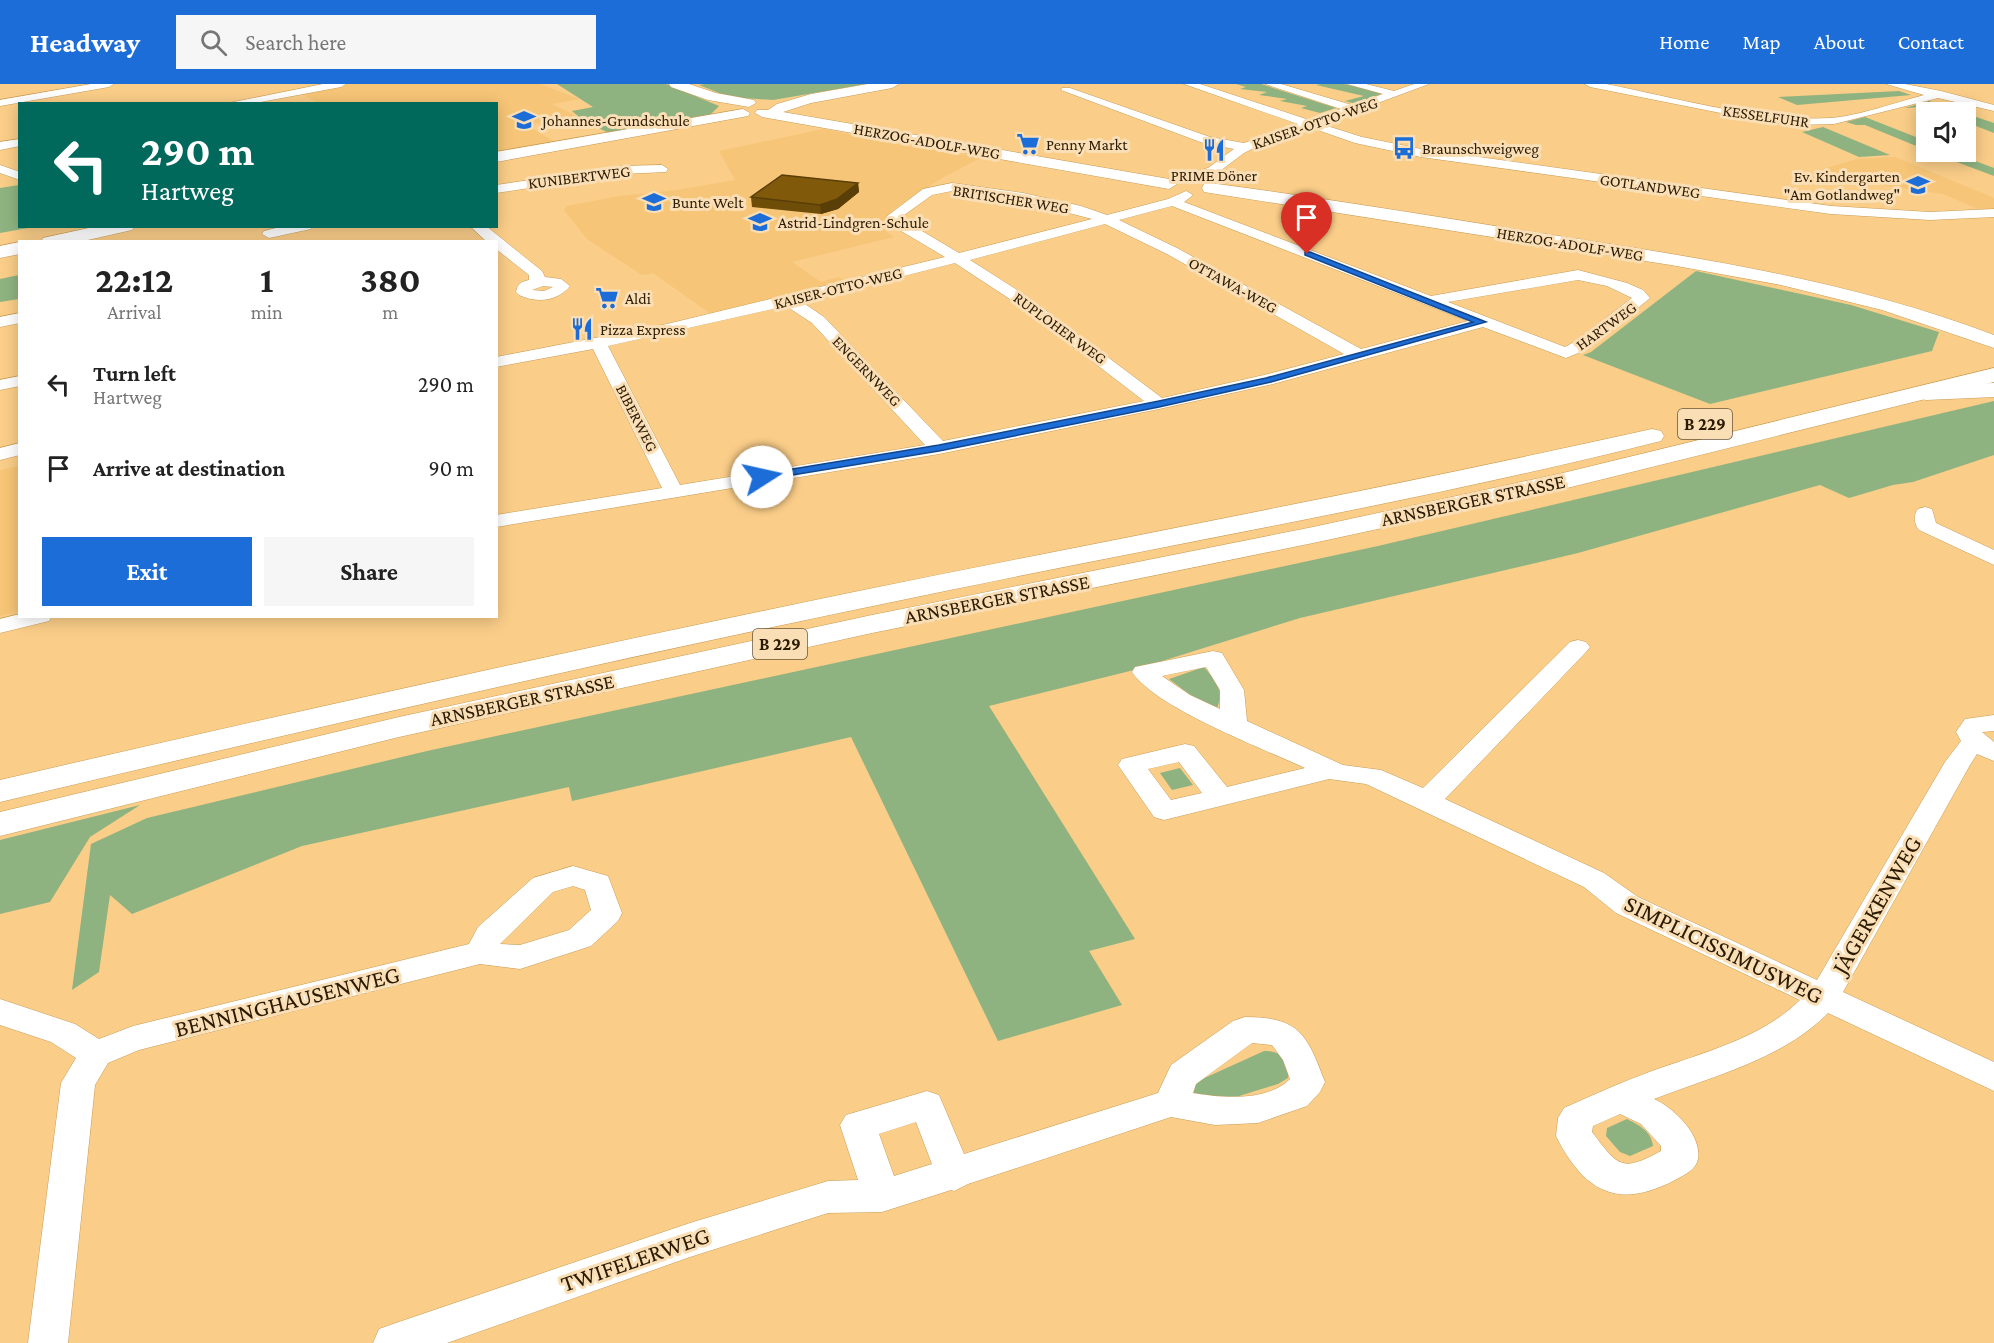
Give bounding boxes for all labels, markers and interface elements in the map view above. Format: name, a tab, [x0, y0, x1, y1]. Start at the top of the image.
search box	[176, 15, 596, 69]
icon: search	[197, 26, 230, 59]
text: Headway	[30, 27, 140, 58]
text: Search here	[245, 30, 346, 55]
text: Home	[1659, 30, 1709, 54]
text: Map	[1742, 30, 1781, 54]
text: About	[1814, 30, 1865, 54]
text: Contact	[1898, 30, 1964, 54]
street label: KAISER-OTTO-WEG	[1250, 94, 1380, 152]
street label: KESSELFUHR	[1722, 102, 1810, 131]
map controls	[1916, 102, 1976, 162]
button: sound	[1916, 102, 1976, 162]
school or university icon: Johannes-Grundschule	[511, 107, 537, 133]
place label: Johannes-Grundschule	[540, 112, 690, 130]
street label: HERZOG-ADOLF-WEG	[853, 120, 1001, 162]
icon: left	[42, 126, 120, 204]
text: 290 m	[141, 127, 254, 174]
supermarket icon: Penny Markt	[1015, 131, 1041, 157]
bus stop icon: Braunschweigweg	[1391, 135, 1417, 161]
place label: Penny Markt	[1046, 136, 1128, 154]
restaurant icon: PRIME Döner	[1201, 137, 1227, 163]
place label: Braunschweigweg	[1422, 140, 1539, 158]
street label: KUNIBERTWEG	[527, 162, 631, 192]
place label: PRIME Döner	[1171, 167, 1258, 184]
place label: Ev. Kindergarten "Am Gotlandweg"	[1784, 168, 1900, 204]
street label: GOTLANDWEG	[1599, 171, 1701, 201]
school or university icon: Ev. Kindergarten "Am Gotlandweg"	[1905, 172, 1931, 198]
text: Hartweg	[141, 176, 234, 206]
street label: BRITISCHER WEG	[952, 181, 1070, 217]
school or university icon: Bunte Welt	[641, 189, 667, 215]
pin	[1281, 192, 1332, 254]
place label: Bunte Welt	[672, 194, 744, 211]
icon: arrive	[1290, 201, 1323, 234]
school or university icon: Astrid-Lindgren-Schule	[747, 209, 773, 235]
place label: Astrid-Lindgren-Schule	[778, 214, 929, 232]
street label: HERZOG-ADOLF-WEG	[1496, 224, 1644, 264]
street label: OTTAWA-WEG	[1186, 254, 1280, 316]
text: 22:12	[95, 260, 173, 300]
text: 1	[260, 260, 274, 300]
text: 380	[360, 260, 421, 300]
street label: KAISER-OTTO-WEG	[772, 264, 904, 312]
supermarket icon: Aldi	[594, 285, 620, 311]
street label: RUPLOHER WEG	[1010, 289, 1110, 367]
place label: Aldi	[625, 290, 651, 307]
street label: HARTWEG	[1573, 298, 1639, 354]
text: Arrival	[107, 301, 162, 323]
text: min	[251, 301, 283, 323]
text: m	[382, 301, 398, 323]
restaurant icon: Pizza Express	[569, 316, 595, 342]
place label: Pizza Express	[600, 321, 685, 339]
street label: ENGERNWEG	[829, 332, 905, 410]
text: Turn left	[93, 361, 176, 386]
icon: left	[42, 368, 75, 401]
text: 290 m	[418, 372, 474, 397]
street label: BIBERWEG	[613, 382, 661, 454]
text: Hartweg	[93, 386, 162, 408]
road number: B 229	[1678, 409, 1732, 439]
position arrow	[730, 445, 794, 509]
icon: arrive	[42, 452, 75, 485]
text: Arrive at destination	[93, 456, 285, 481]
text: 90 m	[429, 456, 474, 481]
street label: ARNSBERGER STRASSE	[1379, 470, 1567, 530]
button: Exit	[42, 537, 252, 606]
button: Share	[264, 537, 474, 606]
street label: ARNSBERGER STRASSE	[903, 570, 1091, 628]
road number: B 229	[753, 629, 807, 659]
street label: ARNSBERGER STRASSE	[428, 670, 616, 730]
street label: JÄGERKENWEG	[1825, 831, 1926, 981]
street label: SIMPLICISSIMUSWEG	[1620, 889, 1828, 1009]
street label: BENNINGHAUSENWEG	[172, 960, 402, 1042]
street label: TWIFELERWEG	[557, 1221, 713, 1297]

